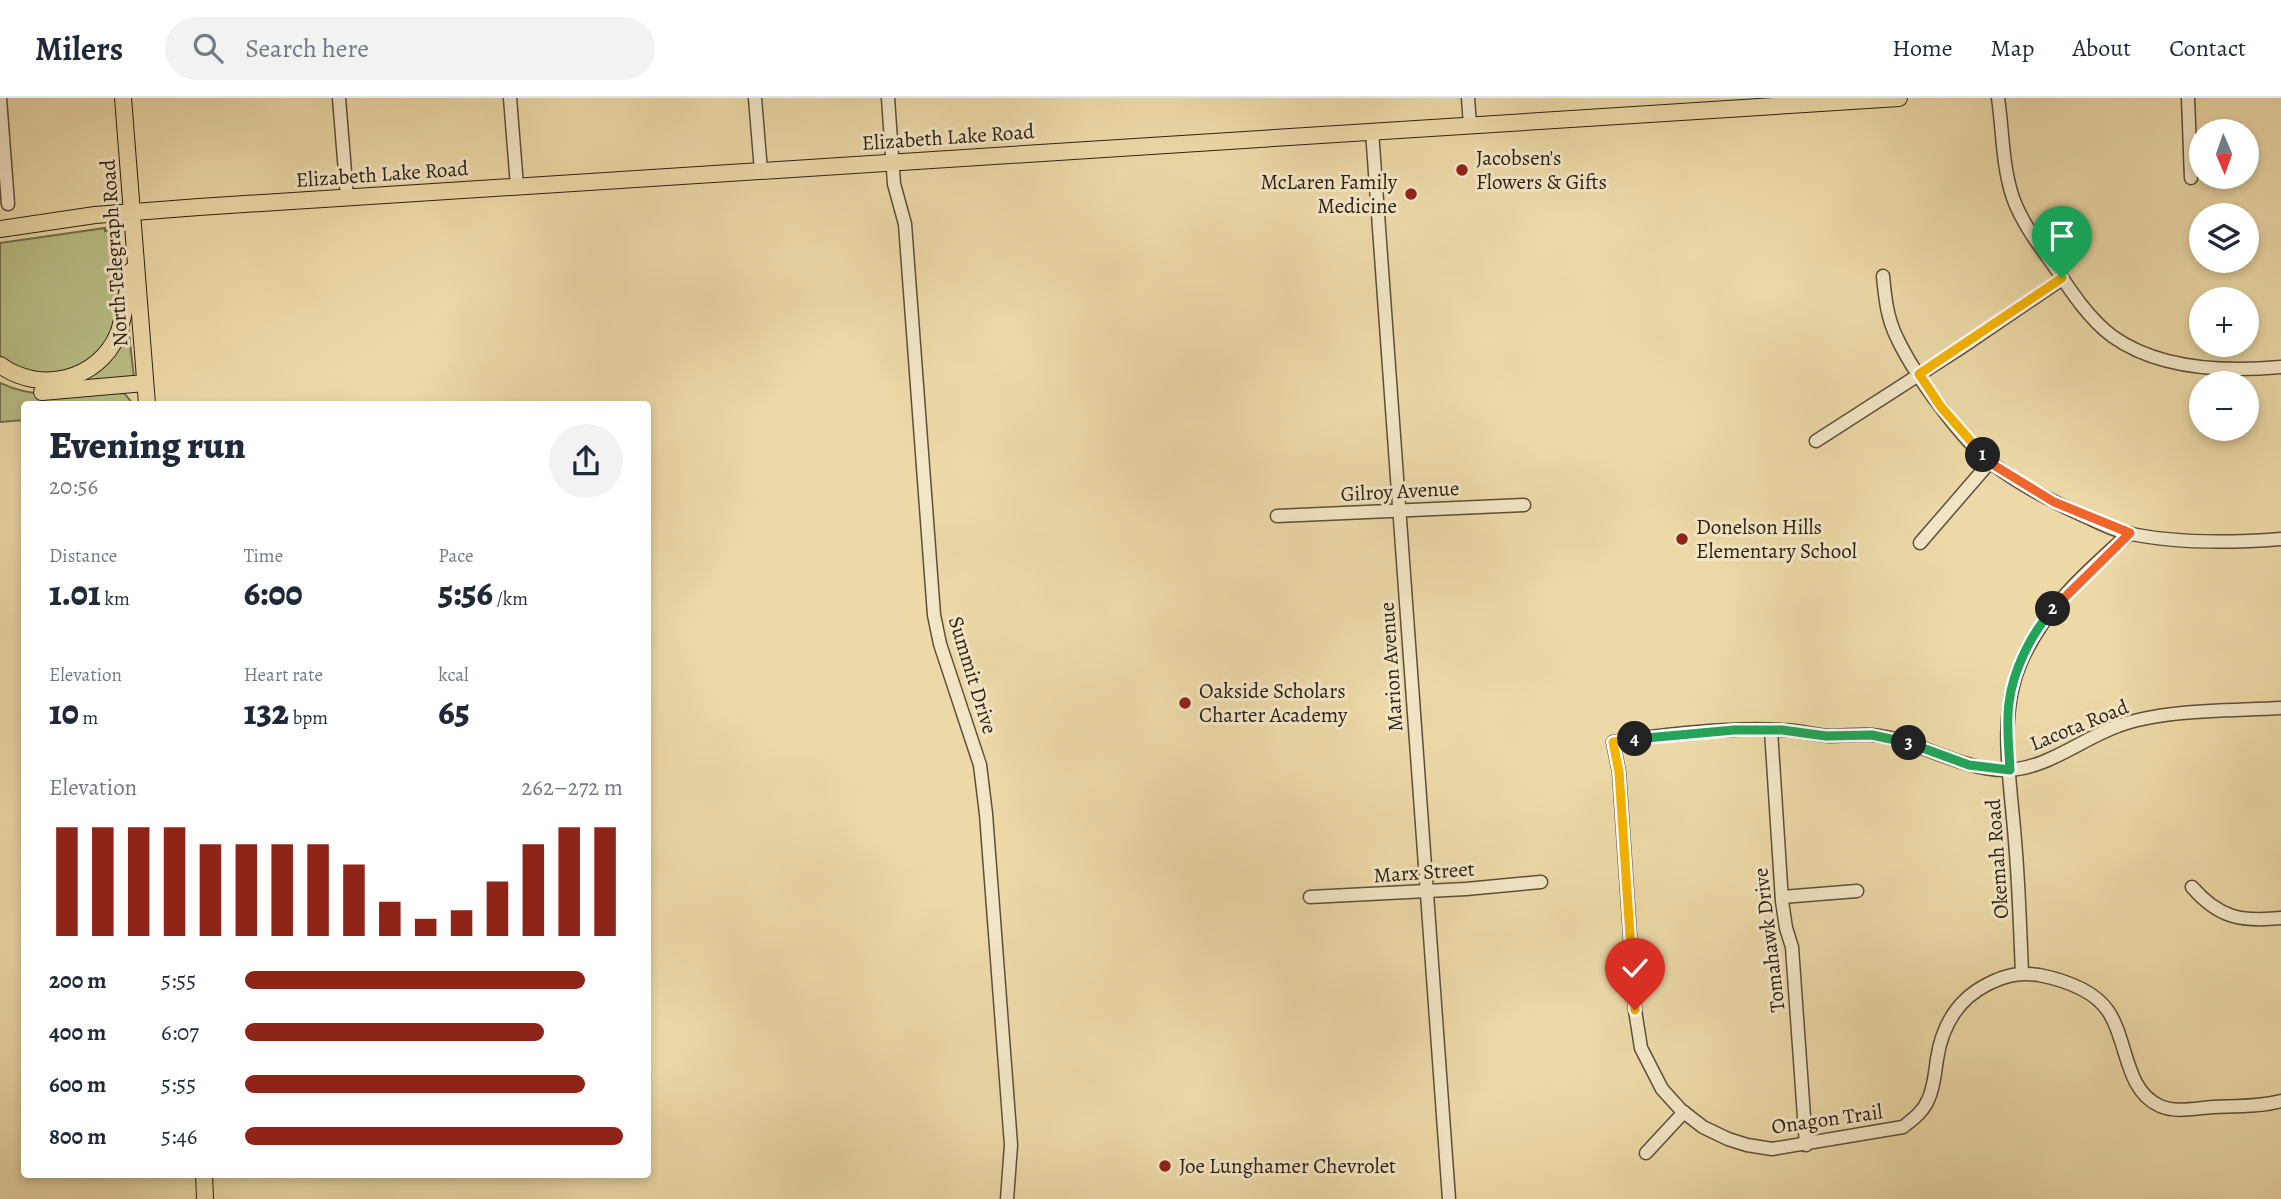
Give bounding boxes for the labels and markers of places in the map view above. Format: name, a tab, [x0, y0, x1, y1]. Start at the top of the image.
place label: Jacobsen's Flowers & Gifts	[1476, 144, 1607, 196]
marker: Jacobsen's Flowers & Gifts	[1454, 162, 1470, 178]
place label: McLaren Family Medicine	[1261, 168, 1398, 220]
marker: McLaren Family Medicine	[1403, 186, 1419, 202]
pin	[2032, 206, 2092, 278]
pin: 1	[1966, 438, 2000, 472]
place label: Donelson Hills Elementary School	[1696, 513, 1857, 565]
marker: Donelson Hills Elementary School	[1674, 531, 1690, 547]
pin: 2	[2036, 592, 2070, 626]
place label: Oakside Scholars Charter Academy	[1199, 677, 1348, 729]
marker: Oakside Scholars Charter Academy	[1177, 695, 1193, 711]
pin: 4	[1618, 722, 1652, 756]
pin: 3	[1892, 726, 1926, 760]
pin	[1605, 938, 1665, 1010]
place label: Joe Lunghamer Chevrolet	[1179, 1152, 1396, 1180]
marker: Joe Lunghamer Chevrolet	[1157, 1158, 1173, 1174]

